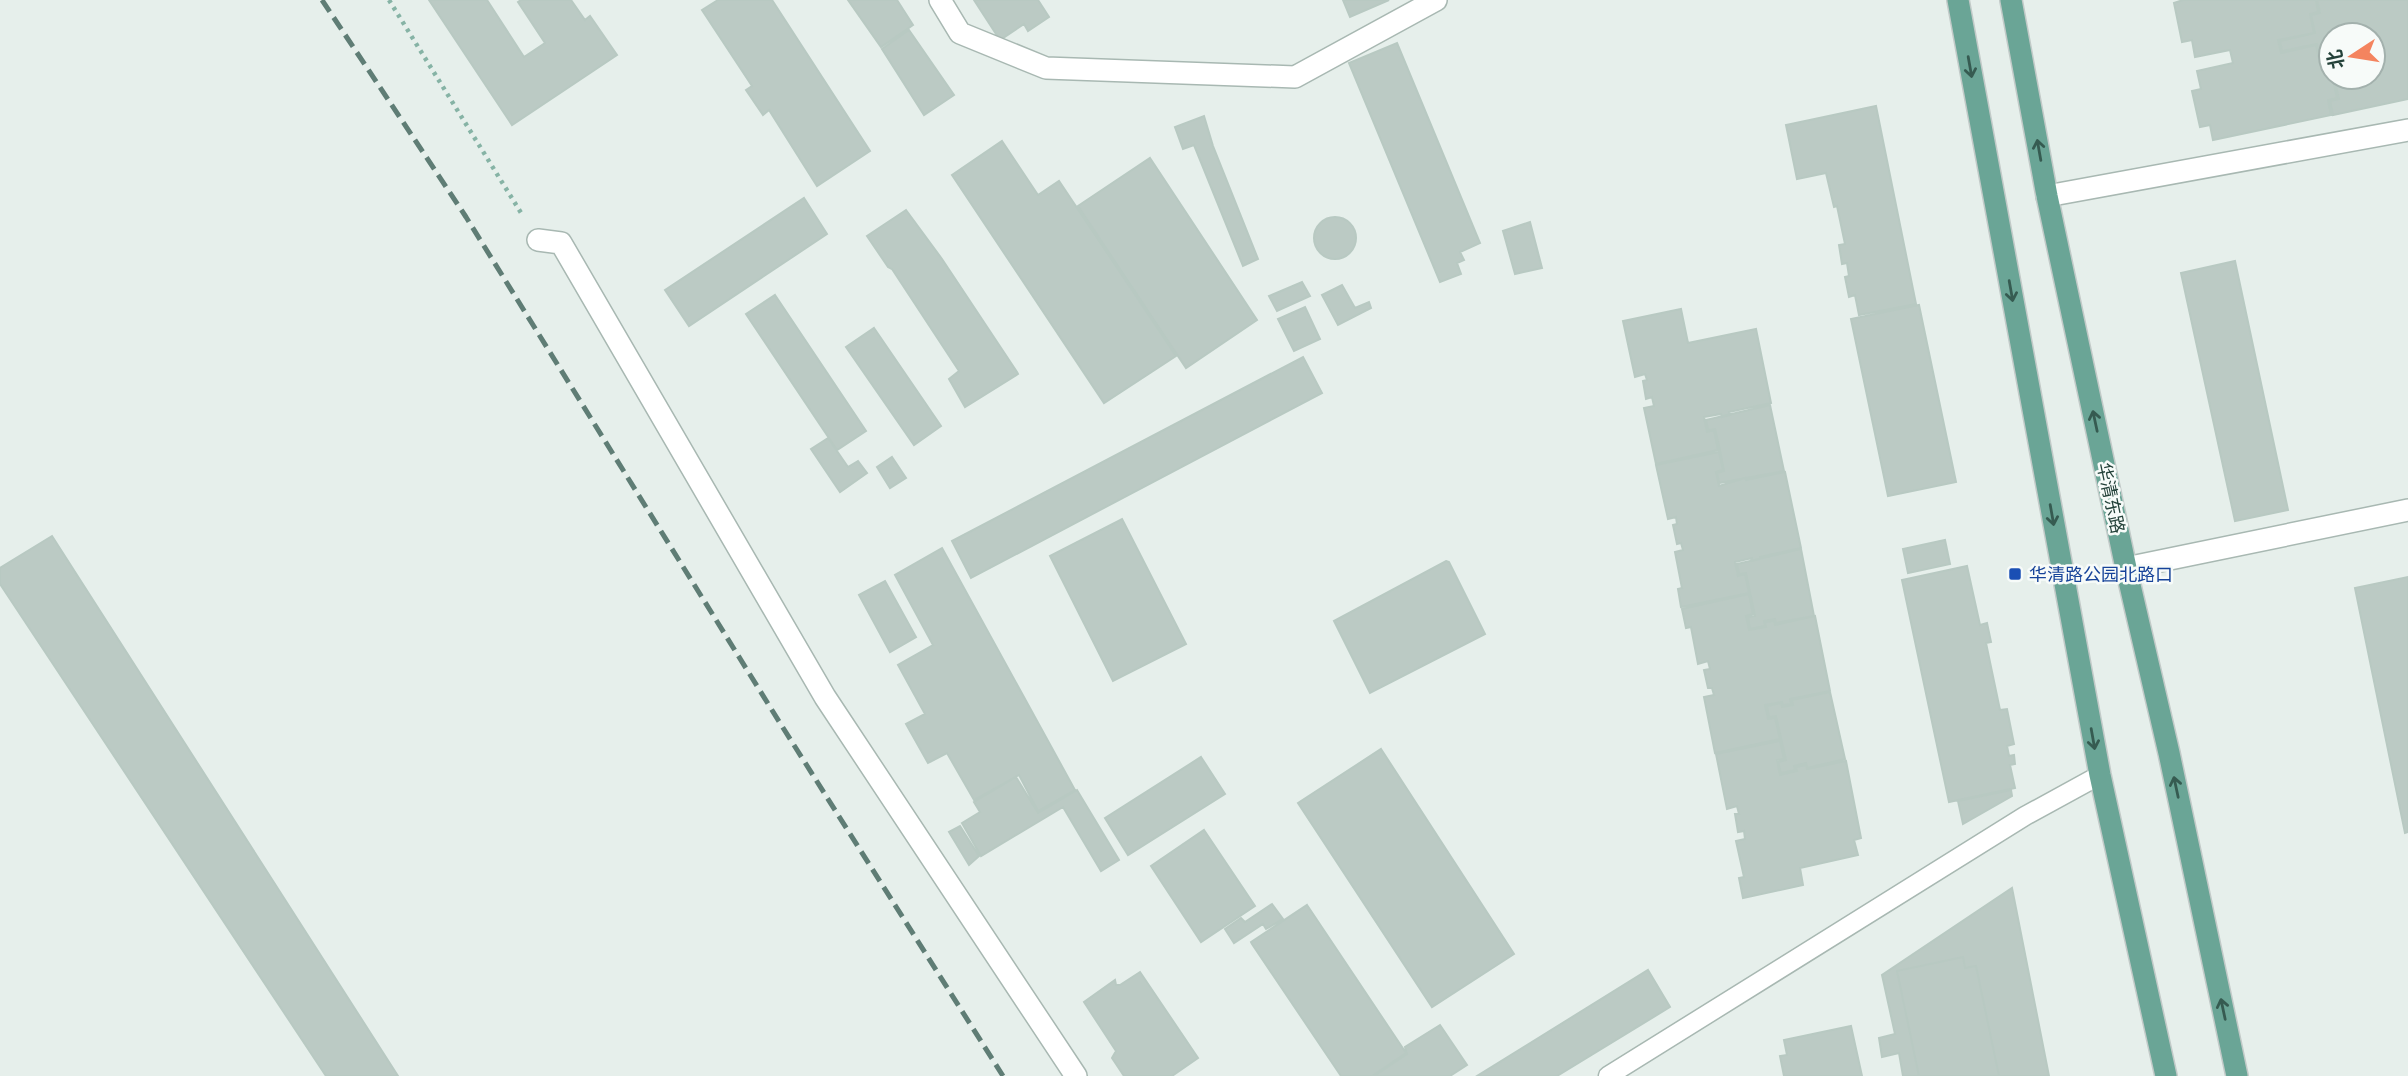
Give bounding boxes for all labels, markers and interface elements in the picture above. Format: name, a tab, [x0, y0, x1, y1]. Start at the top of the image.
north arrow	[2317, 21, 2387, 91]
text: 北	[2319, 47, 2351, 72]
one-way arrow	[1964, 55, 1978, 78]
one-way arrow	[2031, 139, 2045, 162]
one-way arrow	[2005, 279, 2018, 302]
one-way arrow	[2087, 410, 2101, 433]
street label: 华清东路	[2090, 460, 2132, 536]
one-way arrow	[2046, 503, 2059, 526]
place label: 华清路公园北路口	[2029, 561, 2173, 588]
marker: 华清路公园北路口	[2007, 566, 2023, 582]
one-way arrow	[2087, 727, 2100, 749]
one-way arrow	[2169, 776, 2183, 799]
one-way arrow	[2215, 998, 2229, 1021]

